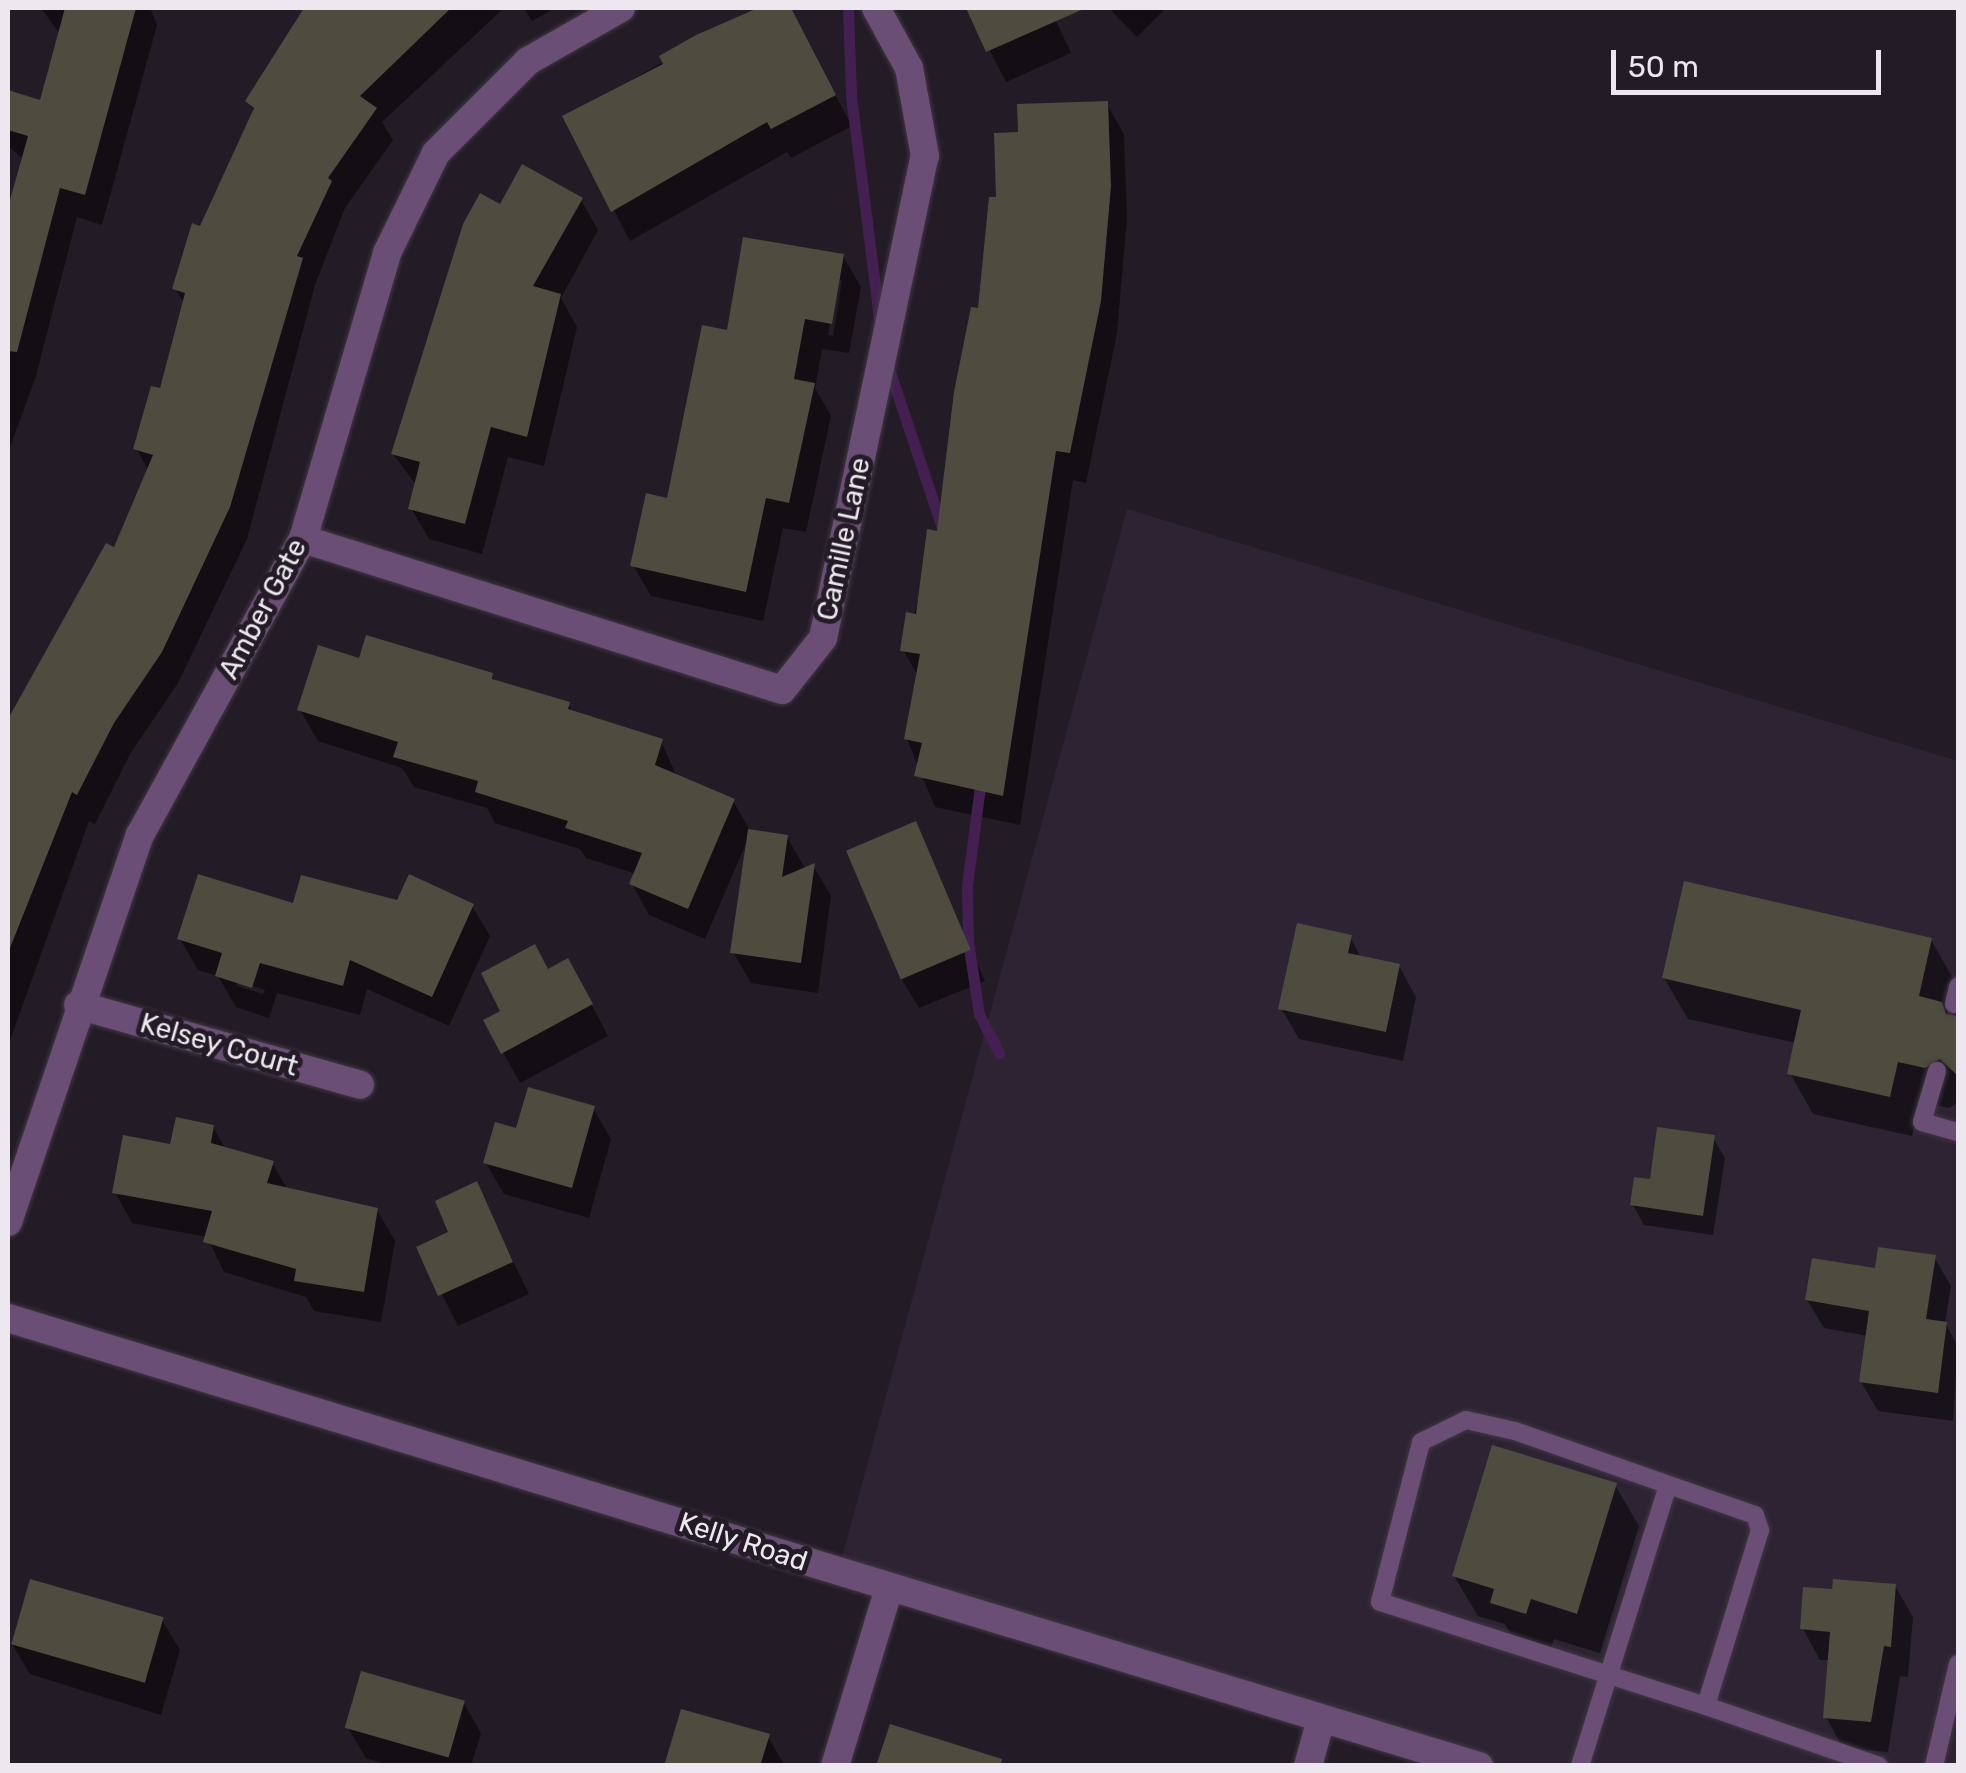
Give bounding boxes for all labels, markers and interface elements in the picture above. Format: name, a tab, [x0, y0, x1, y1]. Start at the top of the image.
scale bar	[1616, 30, 1886, 92]
text: 50 m	[1628, 49, 1699, 85]
street label: Camille Lane	[810, 454, 878, 624]
street label: Amber Gate	[212, 533, 314, 685]
street label: Kelsey Court	[136, 1006, 302, 1084]
street label: Kelly Road	[674, 1505, 812, 1579]

